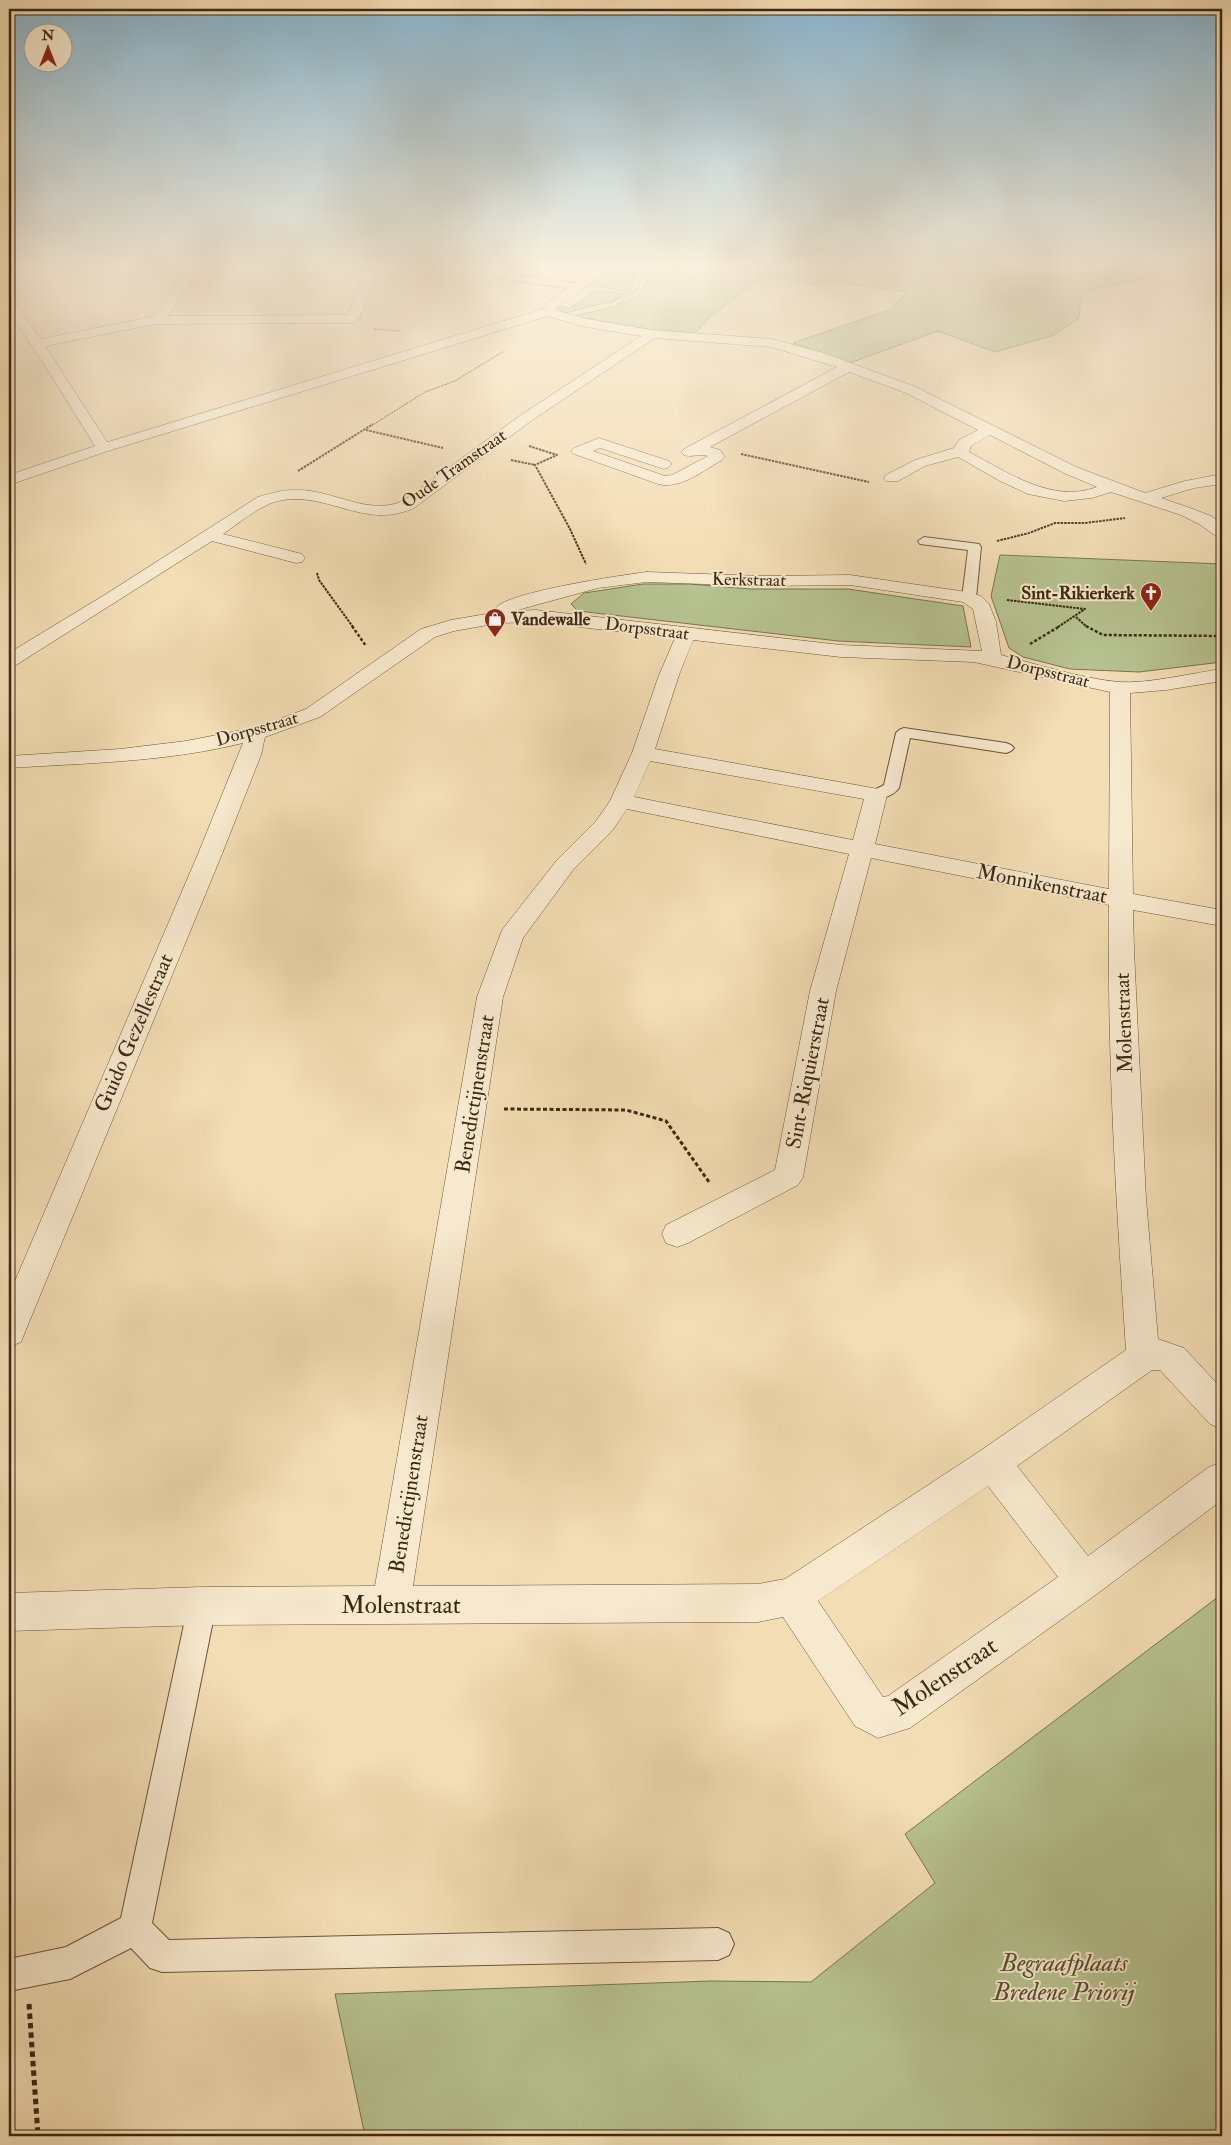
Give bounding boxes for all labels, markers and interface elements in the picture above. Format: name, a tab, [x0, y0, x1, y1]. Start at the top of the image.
north arrow	[22, 22, 72, 72]
text: N	[41, 27, 55, 44]
street label: Oude Tramstraat	[397, 424, 511, 514]
street label: Kerkstraat	[712, 568, 787, 592]
church icon: Sint-Rikierkerk	[1139, 581, 1163, 612]
place label: Sint-Rikierkerk	[1021, 582, 1135, 605]
shop icon: Vandewalle	[483, 607, 507, 638]
place label: Vandewalle	[510, 608, 591, 631]
street label: Dorpsstraat	[604, 612, 691, 646]
street label: Dorpsstraat	[1004, 651, 1092, 693]
street label: Dorpsstraat	[213, 706, 301, 752]
street label: Monnikenstraat	[974, 858, 1110, 910]
street label: Guido Gezellestraat	[88, 949, 180, 1116]
street label: Molenstraat	[1109, 972, 1139, 1074]
street label: Sint-Riquierstraat	[780, 995, 836, 1151]
street label: Benedictijnenstraat	[449, 1013, 501, 1175]
street label: Benedictijnenstraat	[383, 1413, 435, 1575]
street label: Molenstraat	[341, 1590, 461, 1621]
street label: Molenstraat	[887, 1631, 1003, 1723]
park label: Begraafplaats Bredene Priorij	[992, 1948, 1136, 2008]

